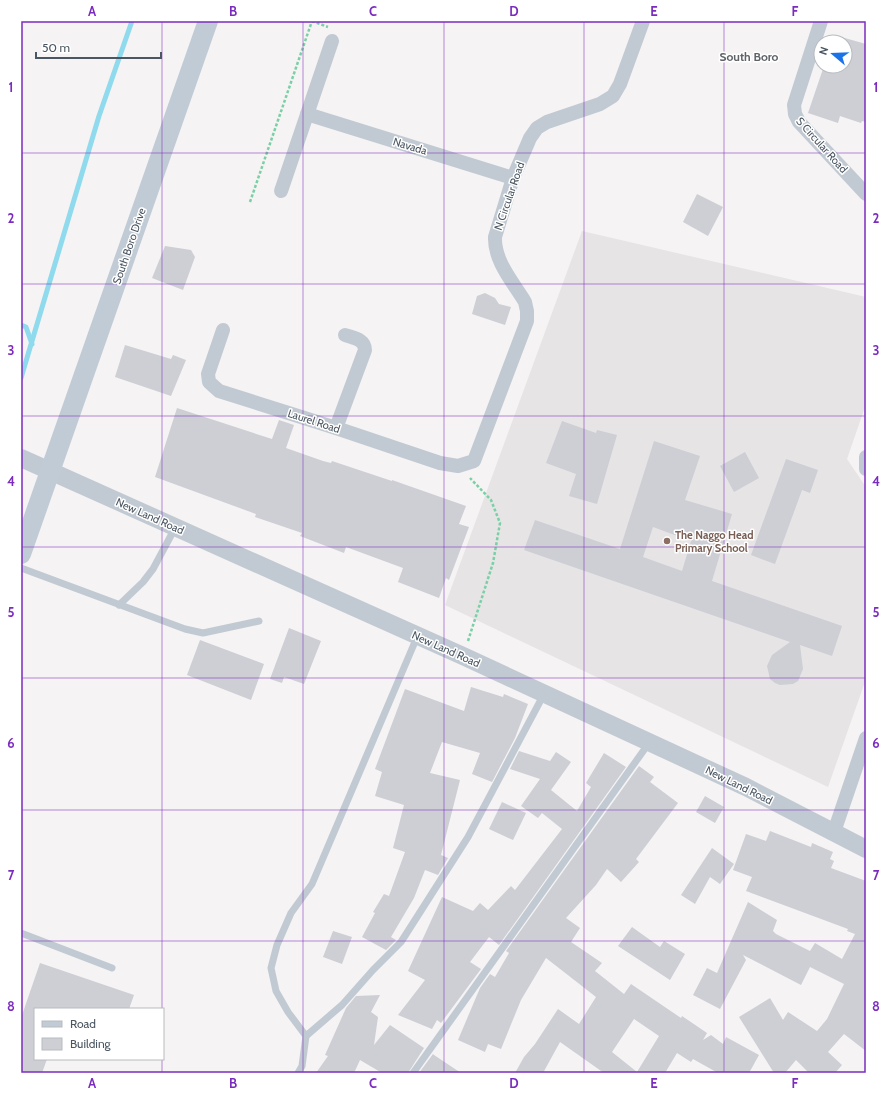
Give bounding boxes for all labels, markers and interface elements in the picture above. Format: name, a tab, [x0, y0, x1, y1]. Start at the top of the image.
text: A	[88, 3, 97, 19]
text: B	[229, 3, 237, 19]
text: C	[369, 3, 377, 19]
text: D	[509, 3, 519, 19]
text: E	[650, 3, 658, 19]
text: F	[792, 3, 799, 19]
scale bar	[36, 34, 161, 60]
north arrow	[813, 34, 853, 74]
text: 50 m	[42, 40, 70, 55]
text: N	[816, 45, 831, 57]
district label: South Boro	[720, 49, 779, 64]
text: 1	[9, 79, 13, 95]
text: 1	[874, 79, 878, 95]
street label: S Circular Road	[793, 114, 851, 176]
street label: Navada	[391, 134, 429, 158]
street label: N Circular Road	[491, 160, 527, 232]
street label: South Boro Drive	[109, 206, 149, 286]
text: 2	[8, 210, 15, 226]
text: 2	[873, 210, 880, 226]
text: 3	[7, 342, 15, 358]
text: 3	[872, 342, 880, 358]
street label: Laurel Road	[286, 406, 342, 436]
text: 4	[7, 473, 15, 489]
text: 4	[872, 473, 880, 489]
street label: New Land Road	[114, 495, 186, 537]
place label: The Naggo Head Primary School	[675, 528, 753, 555]
marker: The Naggo Head Primary School	[662, 536, 672, 546]
text: 5	[8, 604, 15, 620]
text: 5	[873, 604, 880, 620]
street label: New Land Road	[410, 628, 482, 670]
text: 6	[7, 735, 15, 751]
text: 6	[872, 735, 880, 751]
street label: New Land Road	[703, 763, 775, 807]
text: 7	[8, 867, 15, 883]
text: 7	[873, 867, 880, 883]
text: 8	[7, 998, 15, 1014]
text: 8	[872, 998, 880, 1014]
legend	[34, 1008, 164, 1060]
text: Road	[70, 1016, 96, 1031]
text: Building	[70, 1036, 112, 1051]
text: A	[88, 1075, 97, 1091]
text: B	[229, 1075, 237, 1091]
text: C	[369, 1075, 377, 1091]
text: D	[509, 1075, 519, 1091]
text: E	[650, 1075, 658, 1091]
text: F	[792, 1075, 799, 1091]

